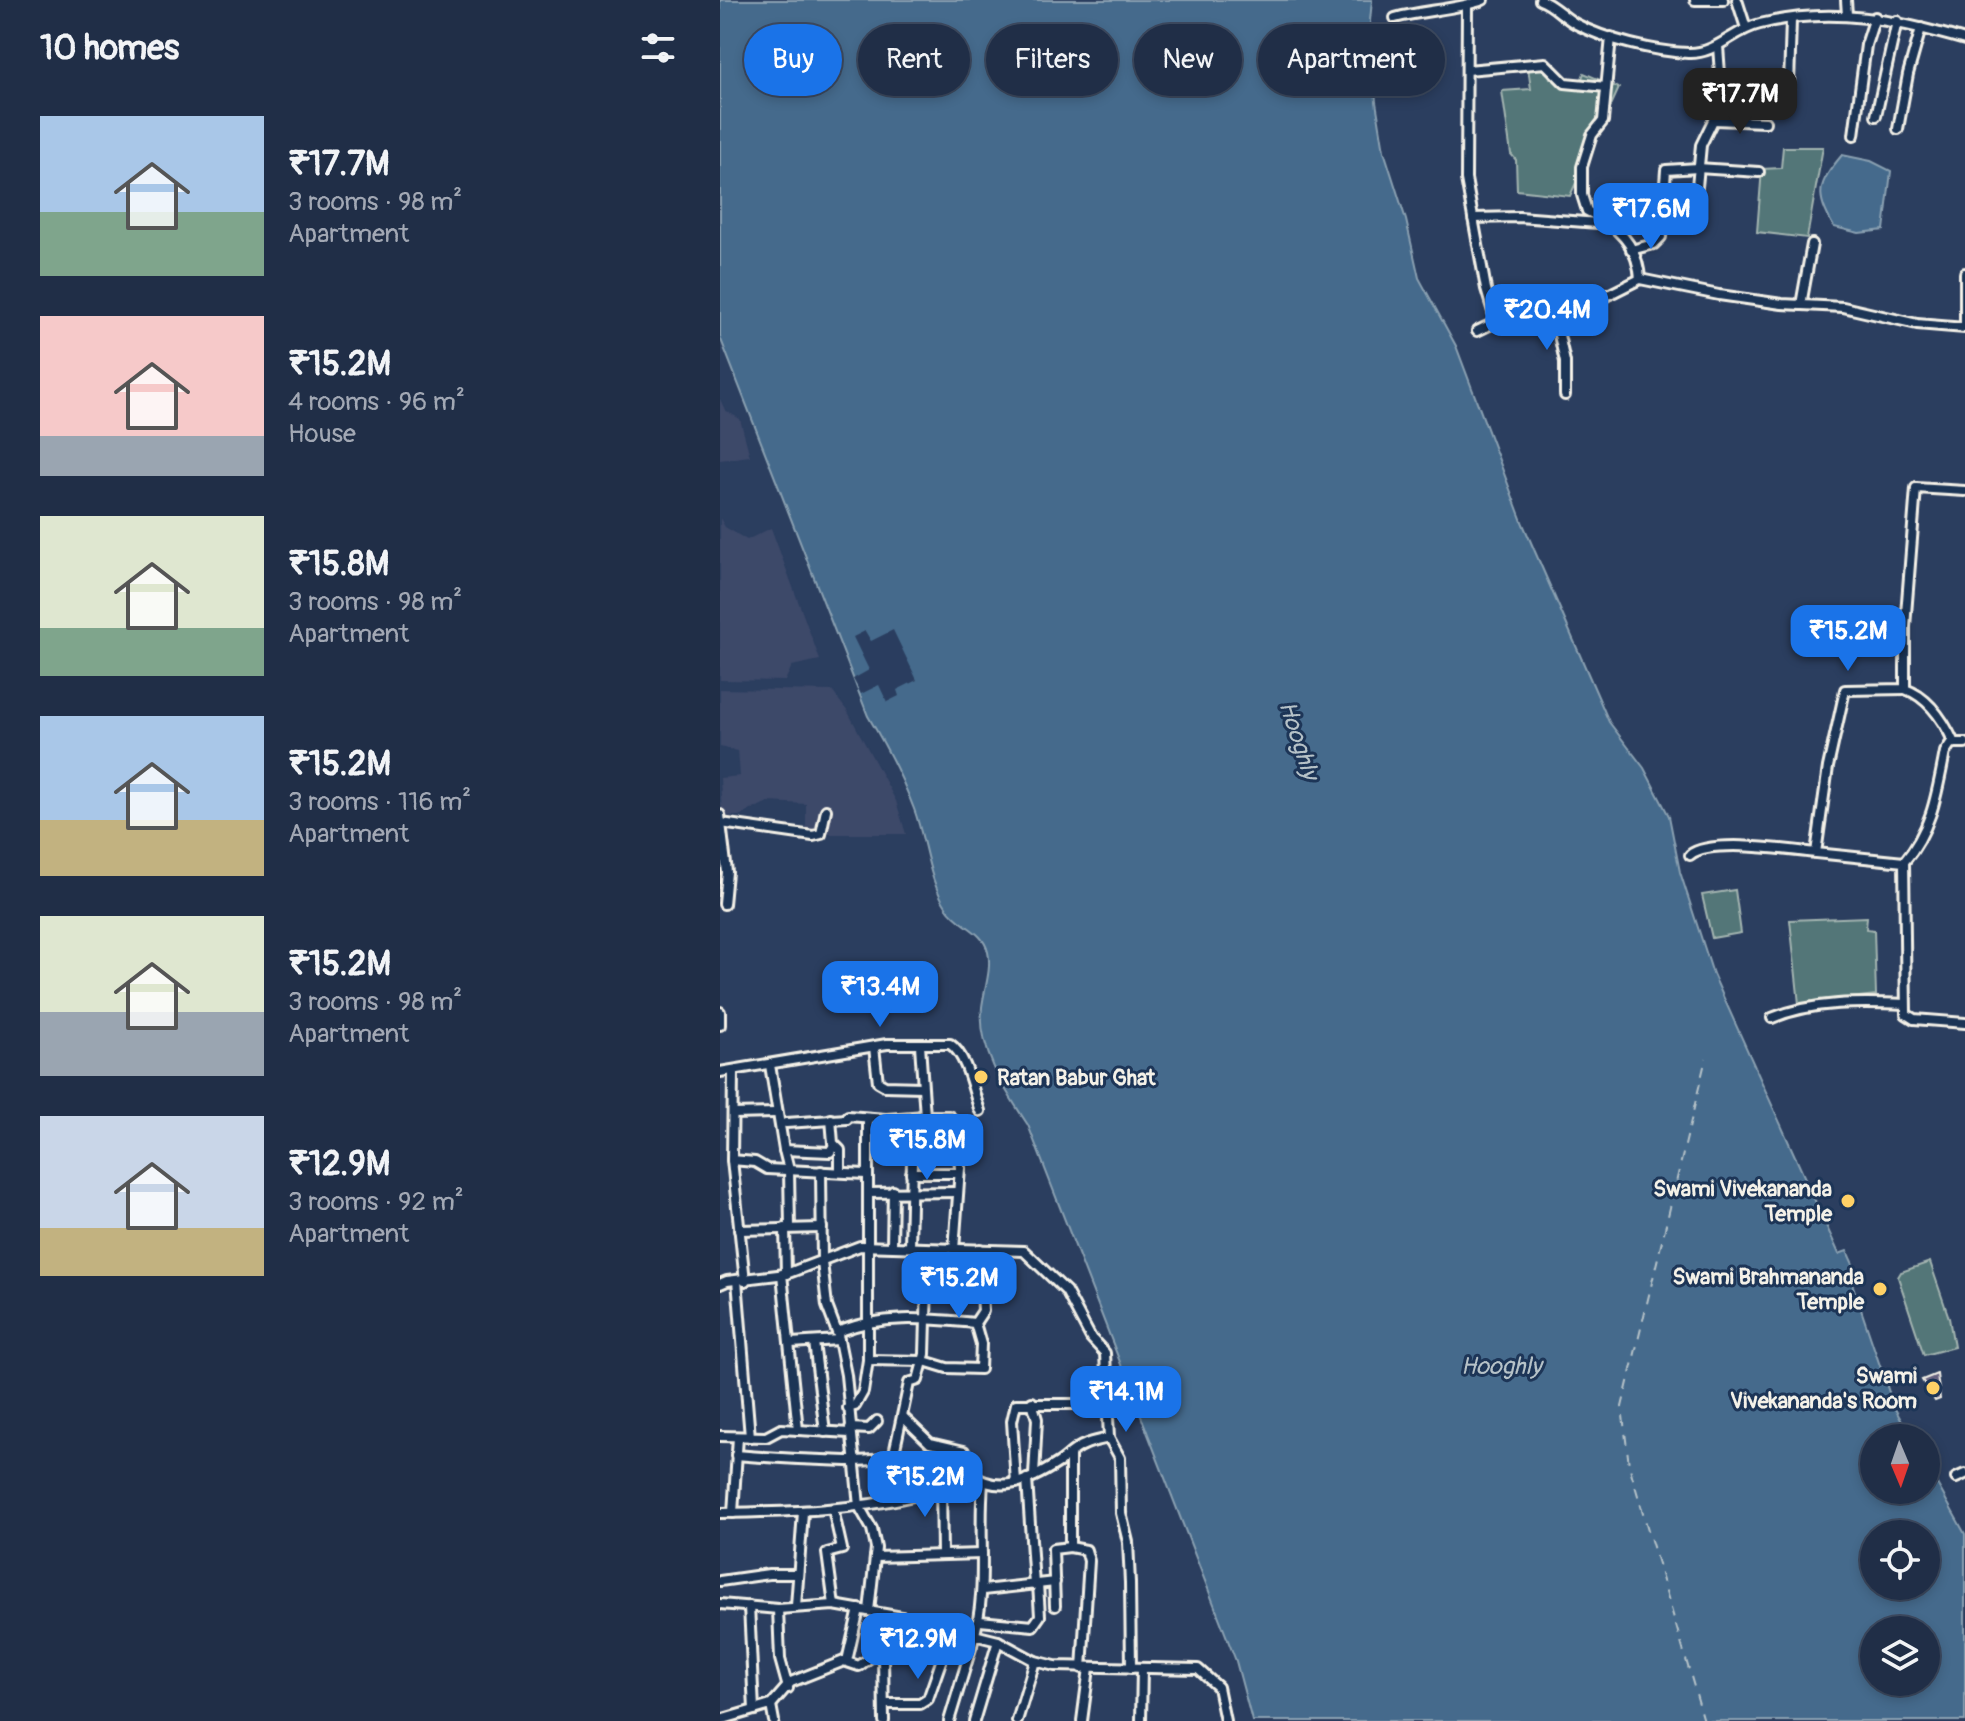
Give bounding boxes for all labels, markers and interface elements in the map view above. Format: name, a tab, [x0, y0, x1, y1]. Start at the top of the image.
chip: Buy	[744, 24, 842, 96]
chip: Rent	[858, 24, 970, 96]
chip: Filters	[986, 24, 1118, 96]
chip: New	[1134, 24, 1242, 96]
chip: Apartment	[1258, 24, 1445, 96]
icon: filters	[636, 26, 680, 70]
text: 10 homes	[40, 27, 179, 70]
pin: ₹17.7M	[1675, 68, 1805, 136]
text: ₹17.7M	[1701, 78, 1779, 110]
text: ₹17.7M	[288, 143, 390, 186]
icon: home	[104, 148, 200, 244]
pin: ₹17.6M	[1586, 183, 1716, 251]
text: 3 rooms · 98 m²	[288, 186, 462, 218]
text: ₹17.6M	[1611, 193, 1691, 225]
text: Apartment	[288, 218, 409, 250]
pin: ₹20.4M	[1482, 284, 1612, 352]
text: ₹20.4M	[1503, 294, 1591, 326]
text: ₹15.2M	[288, 343, 391, 386]
icon: home	[104, 348, 200, 444]
text: 4 rooms · 96 m²	[288, 386, 465, 418]
text: House	[288, 418, 356, 450]
text: ₹15.8M	[288, 543, 389, 586]
icon: home	[104, 548, 200, 644]
text: 3 rooms · 98 m²	[288, 586, 462, 618]
pin: ₹15.2M	[1783, 605, 1913, 673]
text: ₹15.2M	[1809, 615, 1887, 647]
text: Apartment	[288, 618, 409, 650]
water label: Hooghly	[1272, 697, 1326, 786]
text: ₹15.2M	[288, 743, 391, 786]
icon: home	[104, 748, 200, 844]
text: 3 rooms · 116 m²	[288, 786, 471, 818]
text: Apartment	[288, 818, 409, 850]
text: ₹15.2M	[288, 943, 391, 986]
icon: home	[104, 948, 200, 1044]
pin: ₹13.4M	[815, 961, 945, 1029]
text: ₹13.4M	[840, 971, 920, 1003]
text: 3 rooms · 98 m²	[288, 986, 462, 1018]
text: Apartment	[288, 1018, 409, 1050]
place label: Ratan Babur Ghat	[997, 1064, 1157, 1092]
marker: Ratan Babur Ghat	[972, 1068, 990, 1086]
pin: ₹15.8M	[862, 1114, 992, 1182]
text: ₹15.8M	[888, 1124, 966, 1156]
text: ₹12.9M	[288, 1143, 390, 1186]
icon: home	[104, 1148, 200, 1244]
place label: Swami Vivekananda Temple	[1653, 1175, 1833, 1228]
text: 3 rooms · 92 m²	[288, 1186, 464, 1218]
marker: Swami Vivekananda Temple	[1839, 1192, 1857, 1210]
text: Apartment	[288, 1218, 409, 1250]
pin: ₹15.2M	[894, 1252, 1024, 1320]
text: ₹15.2M	[920, 1262, 998, 1294]
place label: Swami Brahmananda Temple	[1672, 1263, 1865, 1316]
marker: Swami Brahmananda Temple	[1871, 1280, 1889, 1298]
water label: Hooghly	[1461, 1352, 1544, 1381]
place label: Swami Vivekananda's Room	[1730, 1362, 1917, 1415]
pin: ₹14.1M	[1061, 1366, 1191, 1434]
text: ₹14.1M	[1088, 1376, 1164, 1408]
marker: Swami Vivekananda's Room	[1924, 1379, 1942, 1397]
north arrow	[1860, 1424, 1940, 1504]
map controls	[1860, 1424, 1940, 1696]
pin: ₹15.2M	[860, 1451, 990, 1519]
text: ₹15.2M	[886, 1461, 964, 1493]
button: locate	[1860, 1520, 1940, 1600]
pin: ₹12.9M	[853, 1613, 983, 1681]
button: layers	[1860, 1616, 1940, 1696]
text: ₹12.9M	[879, 1623, 957, 1655]

